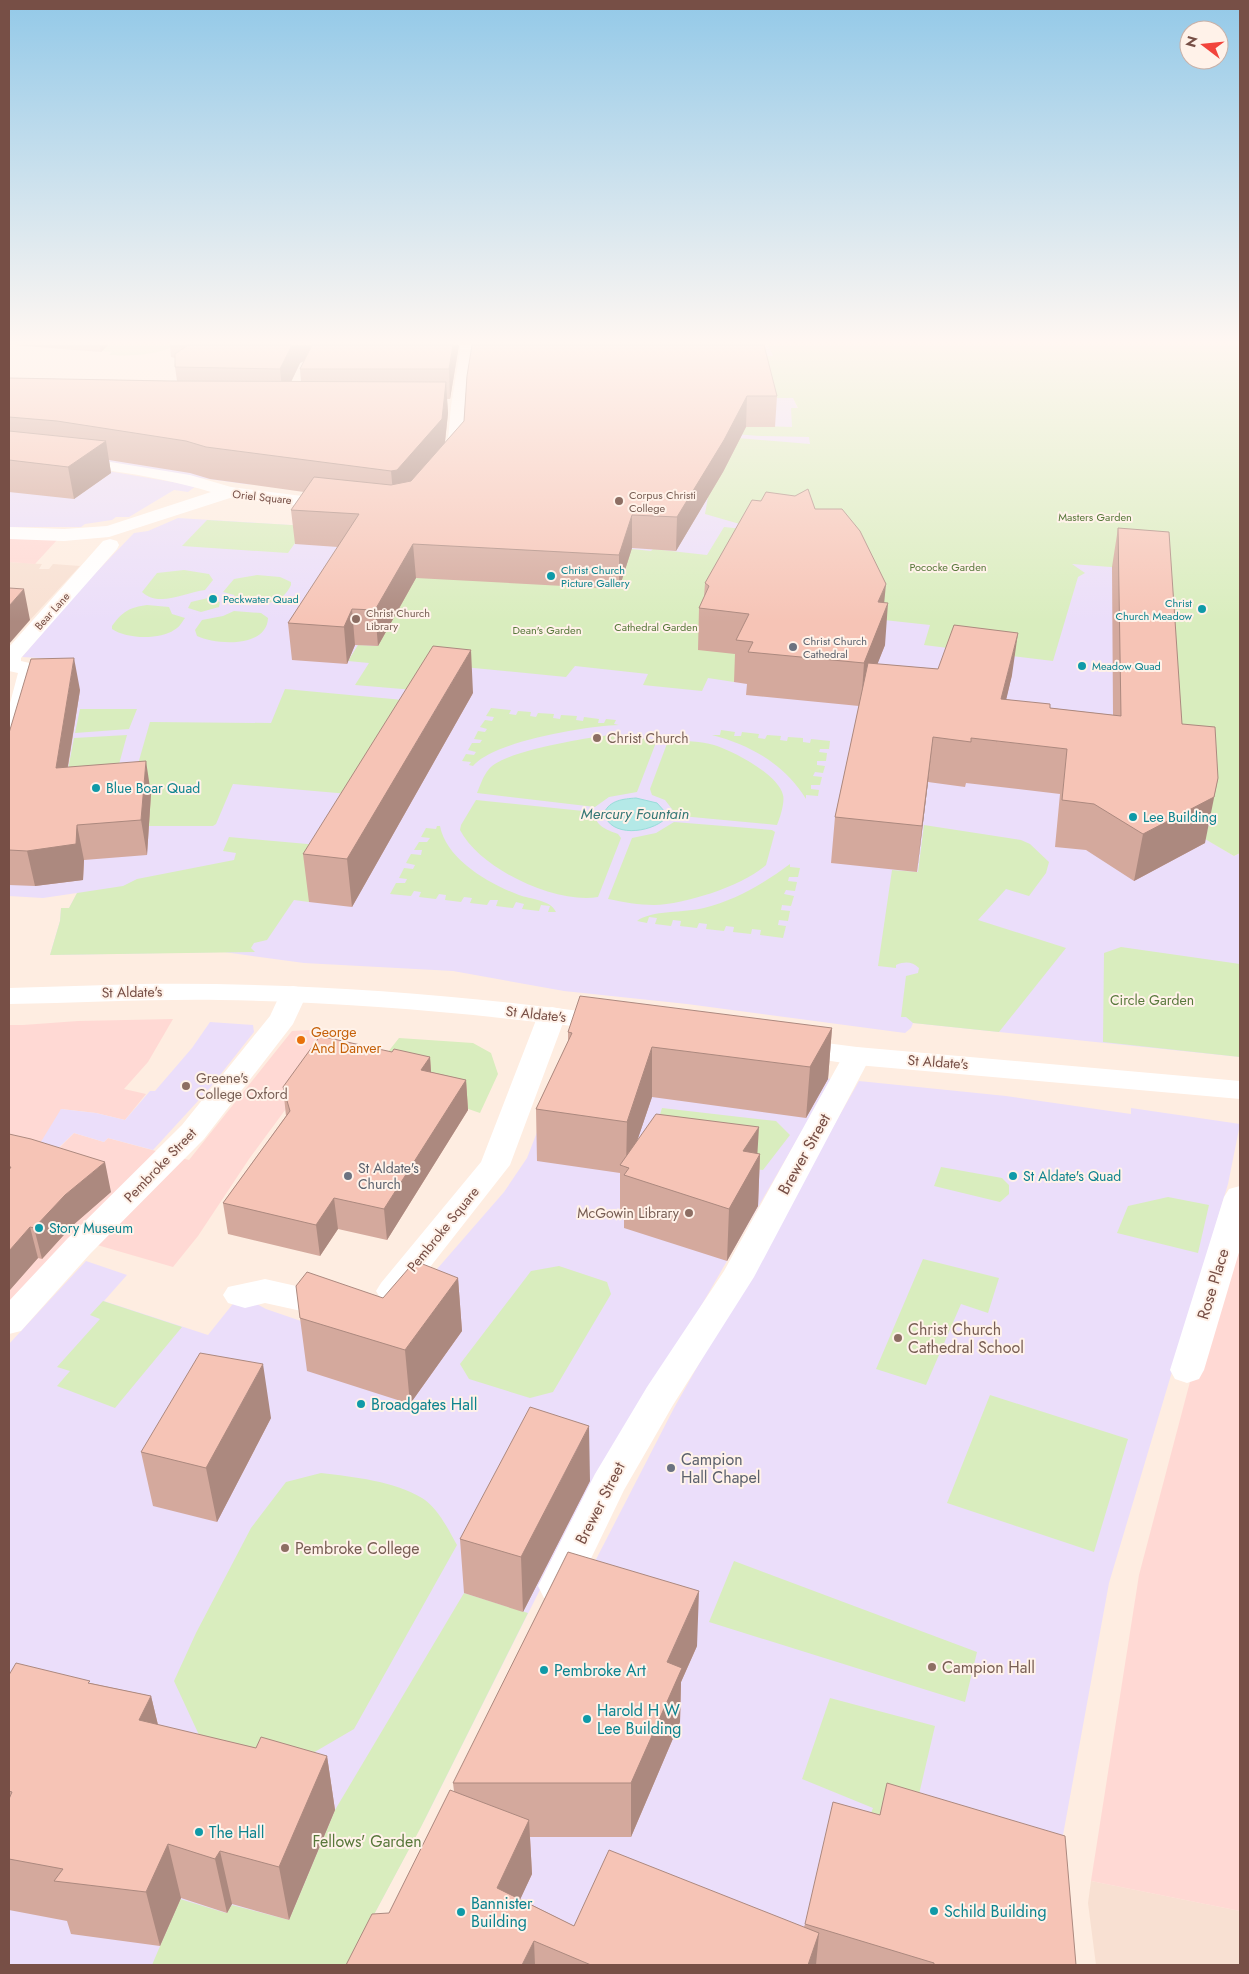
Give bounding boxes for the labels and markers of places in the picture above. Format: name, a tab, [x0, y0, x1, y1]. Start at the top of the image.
place label: Corpus Christi College	[629, 487, 696, 516]
marker: Corpus Christi College	[613, 495, 625, 507]
place label: Christ Church Picture Gallery	[561, 562, 630, 591]
marker: Christ Church Picture Gallery	[545, 570, 557, 582]
place label: Peckwater Quad	[223, 591, 299, 607]
marker: Peckwater Quad	[207, 593, 219, 605]
place label: Christ Church Meadow	[1116, 595, 1193, 624]
marker: Christ Church Meadow	[1196, 603, 1208, 615]
place label: Christ Church Library	[366, 605, 430, 634]
marker: Christ Church Library	[350, 613, 362, 625]
place label: Christ Church Cathedral	[803, 633, 867, 662]
marker: Christ Church Cathedral	[787, 641, 799, 653]
place label: Meadow Quad	[1092, 658, 1161, 674]
marker: Meadow Quad	[1076, 660, 1088, 672]
place label: Christ Church	[607, 728, 689, 748]
marker: Christ Church	[591, 732, 603, 744]
place label: Blue Boar Quad	[106, 778, 200, 798]
marker: Blue Boar Quad	[90, 782, 102, 794]
place label: Lee Building	[1143, 807, 1217, 827]
marker: Lee Building	[1127, 811, 1139, 823]
place label: George And Danver	[311, 1022, 381, 1058]
marker: George And Danver	[295, 1034, 307, 1046]
place label: Greene's College Oxford	[196, 1068, 288, 1104]
marker: Greene's College Oxford	[180, 1080, 192, 1092]
place label: St Aldate's Church	[358, 1158, 419, 1194]
place label: St Aldate's Quad	[1023, 1166, 1121, 1186]
marker: St Aldate's Church	[342, 1170, 354, 1182]
marker: St Aldate's Quad	[1007, 1170, 1019, 1182]
place label: McGowin Library	[577, 1203, 680, 1223]
marker: McGowin Library	[683, 1207, 695, 1219]
place label: Story Museum	[49, 1218, 133, 1238]
marker: Story Museum	[33, 1222, 45, 1234]
place label: Christ Church Cathedral School	[908, 1318, 1024, 1359]
marker: Christ Church Cathedral School	[892, 1332, 904, 1344]
place label: Broadgates Hall	[371, 1393, 477, 1416]
marker: Broadgates Hall	[355, 1398, 367, 1410]
place label: Campion Hall Chapel	[681, 1448, 760, 1489]
marker: Campion Hall Chapel	[665, 1462, 677, 1474]
place label: Pembroke College	[295, 1537, 420, 1560]
marker: Pembroke College	[279, 1542, 291, 1554]
place label: Campion Hall	[942, 1656, 1035, 1679]
place label: Pembroke Art	[554, 1659, 646, 1682]
marker: Campion Hall	[926, 1661, 938, 1673]
marker: Pembroke Art	[538, 1664, 550, 1676]
place label: Harold H W Lee Building	[597, 1699, 681, 1740]
marker: Harold H W Lee Building	[581, 1713, 593, 1725]
place label: The Hall	[209, 1821, 264, 1844]
marker: The Hall	[193, 1826, 205, 1838]
place label: Bannister Building	[471, 1892, 533, 1933]
place label: Schild Building	[944, 1900, 1047, 1923]
marker: Schild Building	[928, 1905, 940, 1917]
marker: Bannister Building	[455, 1906, 467, 1918]

